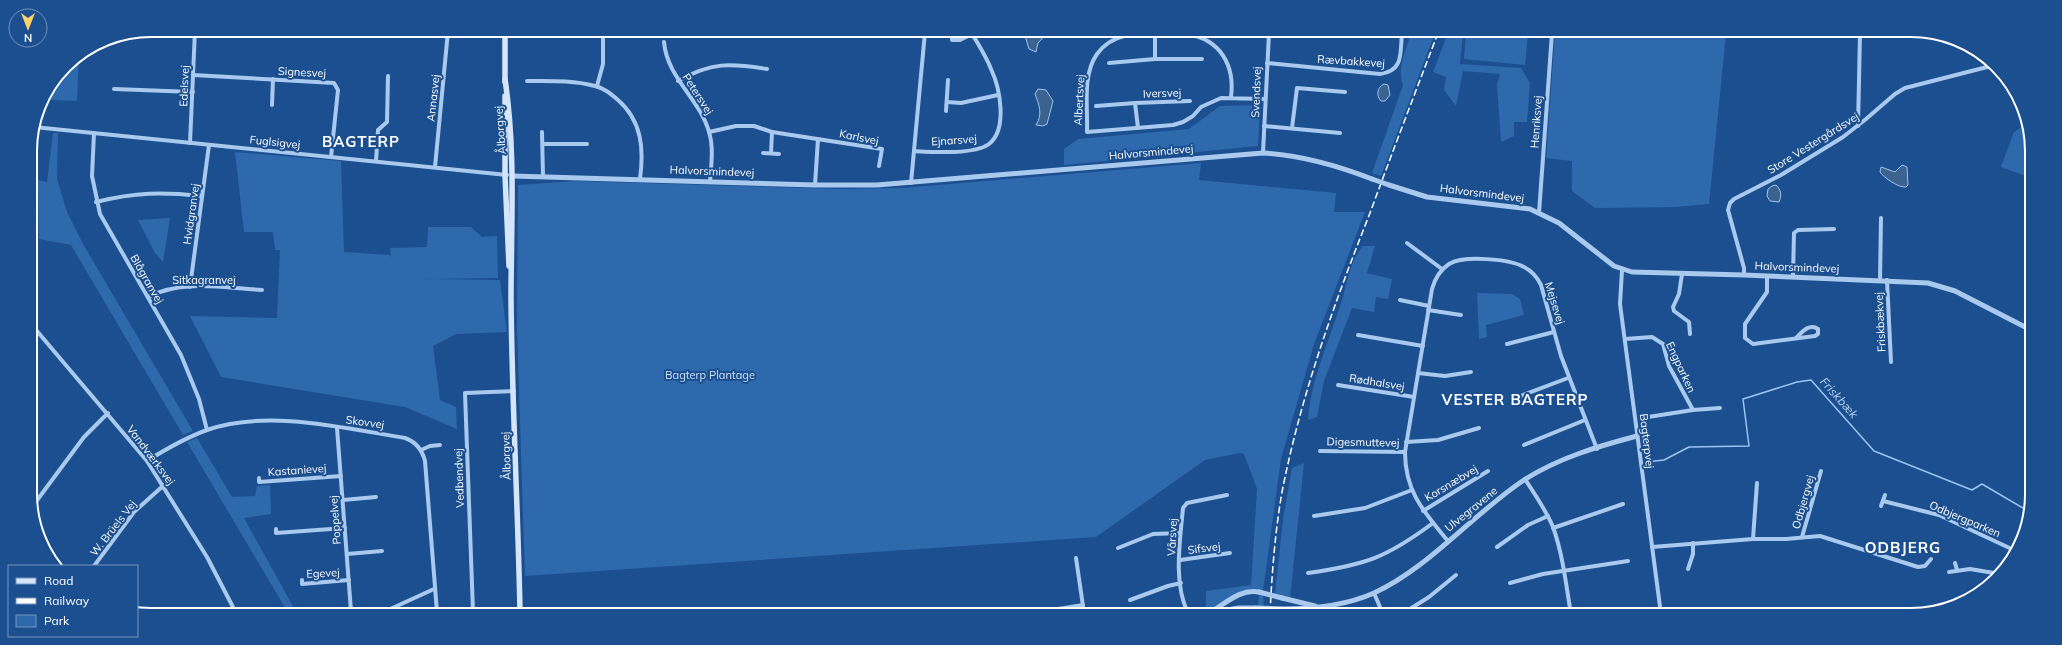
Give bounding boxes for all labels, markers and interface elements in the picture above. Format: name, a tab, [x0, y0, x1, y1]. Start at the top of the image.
north arrow	[8, 8, 48, 48]
text: N	[24, 31, 32, 45]
street label: Rævbakkevej	[1317, 52, 1385, 70]
street label: Signesvej	[278, 64, 326, 80]
street label: Edelsvej	[176, 65, 192, 107]
street label: Svendsvej	[1248, 66, 1264, 118]
street label: Petersvej	[680, 71, 716, 117]
street label: Annasvej	[424, 74, 442, 122]
street label: Albertsvej	[1071, 74, 1087, 126]
street label: Iversvej	[1143, 85, 1181, 101]
street label: Henriksvej	[1527, 95, 1545, 149]
street label: Ålborgvej	[490, 105, 509, 155]
street label: Store Vestergårdsvej	[1765, 109, 1861, 177]
street label: Karlsvej	[838, 126, 880, 148]
street label: Ejnarsvej	[931, 131, 977, 149]
street label: Fuglsigvej	[249, 132, 301, 152]
district label: BAGTERP	[322, 132, 400, 151]
street label: Halvorsmindevej	[1108, 141, 1194, 163]
street label: Halvorsmindevej	[669, 163, 755, 179]
street label: Halvorsmindevej	[1439, 181, 1525, 205]
street label: Hvidgranvej	[180, 183, 202, 245]
street label: Blågranvej	[127, 252, 167, 306]
street label: Halvorsmindevej	[1754, 259, 1840, 275]
street label: Sitkagranvej	[172, 273, 236, 287]
street label: Mejsevej	[1542, 280, 1568, 326]
street label: Friskbækvej	[1871, 292, 1889, 352]
street label: Engparken	[1663, 339, 1699, 395]
park label: Bagterp Plantage	[665, 368, 755, 382]
street label: Rødhalsvej	[1348, 371, 1406, 393]
water label: Friskbæk	[1817, 374, 1862, 422]
district label: VESTER BAGTERP	[1441, 390, 1588, 409]
street label: Skovvej	[345, 412, 385, 432]
street label: Bagterpvej	[1637, 413, 1657, 469]
street label: Vandværksvej	[124, 422, 178, 488]
street label: Ålborgvej	[497, 432, 514, 481]
street label: Digesmuttevej	[1327, 434, 1399, 450]
street label: Vedbendvej	[451, 448, 467, 508]
street label: Kastanievej	[267, 461, 327, 479]
street label: Korsnæbvej	[1422, 462, 1480, 504]
street label: Odbjergvej	[1789, 474, 1817, 530]
street label: Ulvegravene	[1442, 484, 1500, 534]
street label: Poppelvej	[326, 495, 344, 545]
street label: W. Brüels Vej	[87, 497, 139, 559]
street label: Odbjergparken	[1927, 498, 2003, 540]
street label: Vårsvej	[1164, 518, 1180, 556]
district label: ODBJERG	[1865, 538, 1941, 557]
street label: Sifsvej	[1187, 539, 1221, 557]
legend	[8, 565, 138, 637]
street label: Egevej	[306, 565, 340, 581]
text: Road	[44, 573, 73, 588]
text: Railway	[44, 593, 90, 608]
text: Park	[44, 613, 70, 628]

